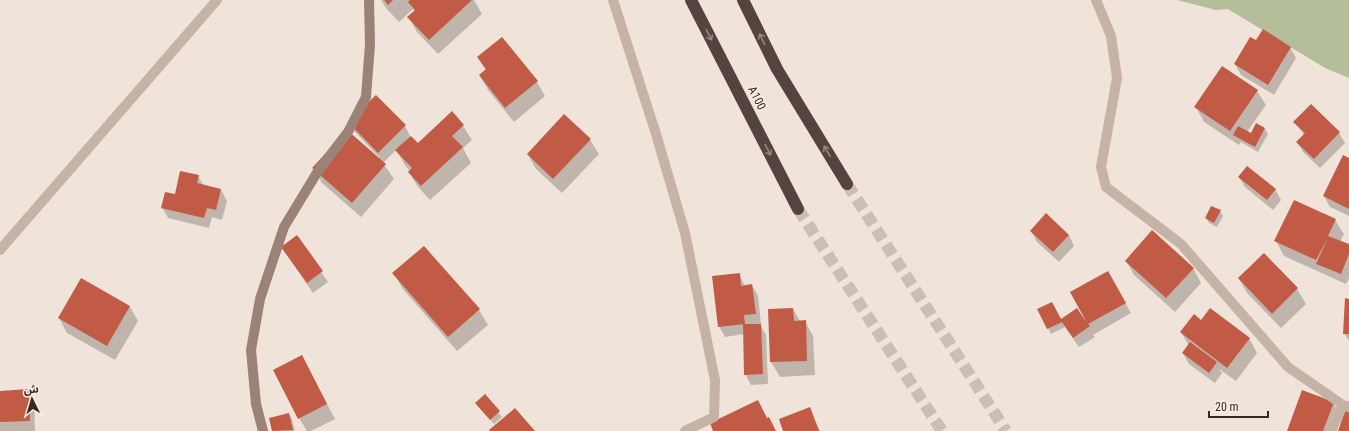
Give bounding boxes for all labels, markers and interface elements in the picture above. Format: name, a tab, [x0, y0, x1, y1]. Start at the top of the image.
one-way arrow	[706, 28, 713, 40]
one-way arrow	[758, 33, 765, 45]
street label: A100	[745, 84, 769, 112]
one-way arrow	[765, 144, 773, 156]
one-way arrow	[823, 146, 831, 157]
north arrow	[12, 379, 52, 419]
text: ش	[23, 382, 39, 397]
scale bar	[1209, 393, 1268, 419]
text: 20 m	[1215, 400, 1239, 414]

